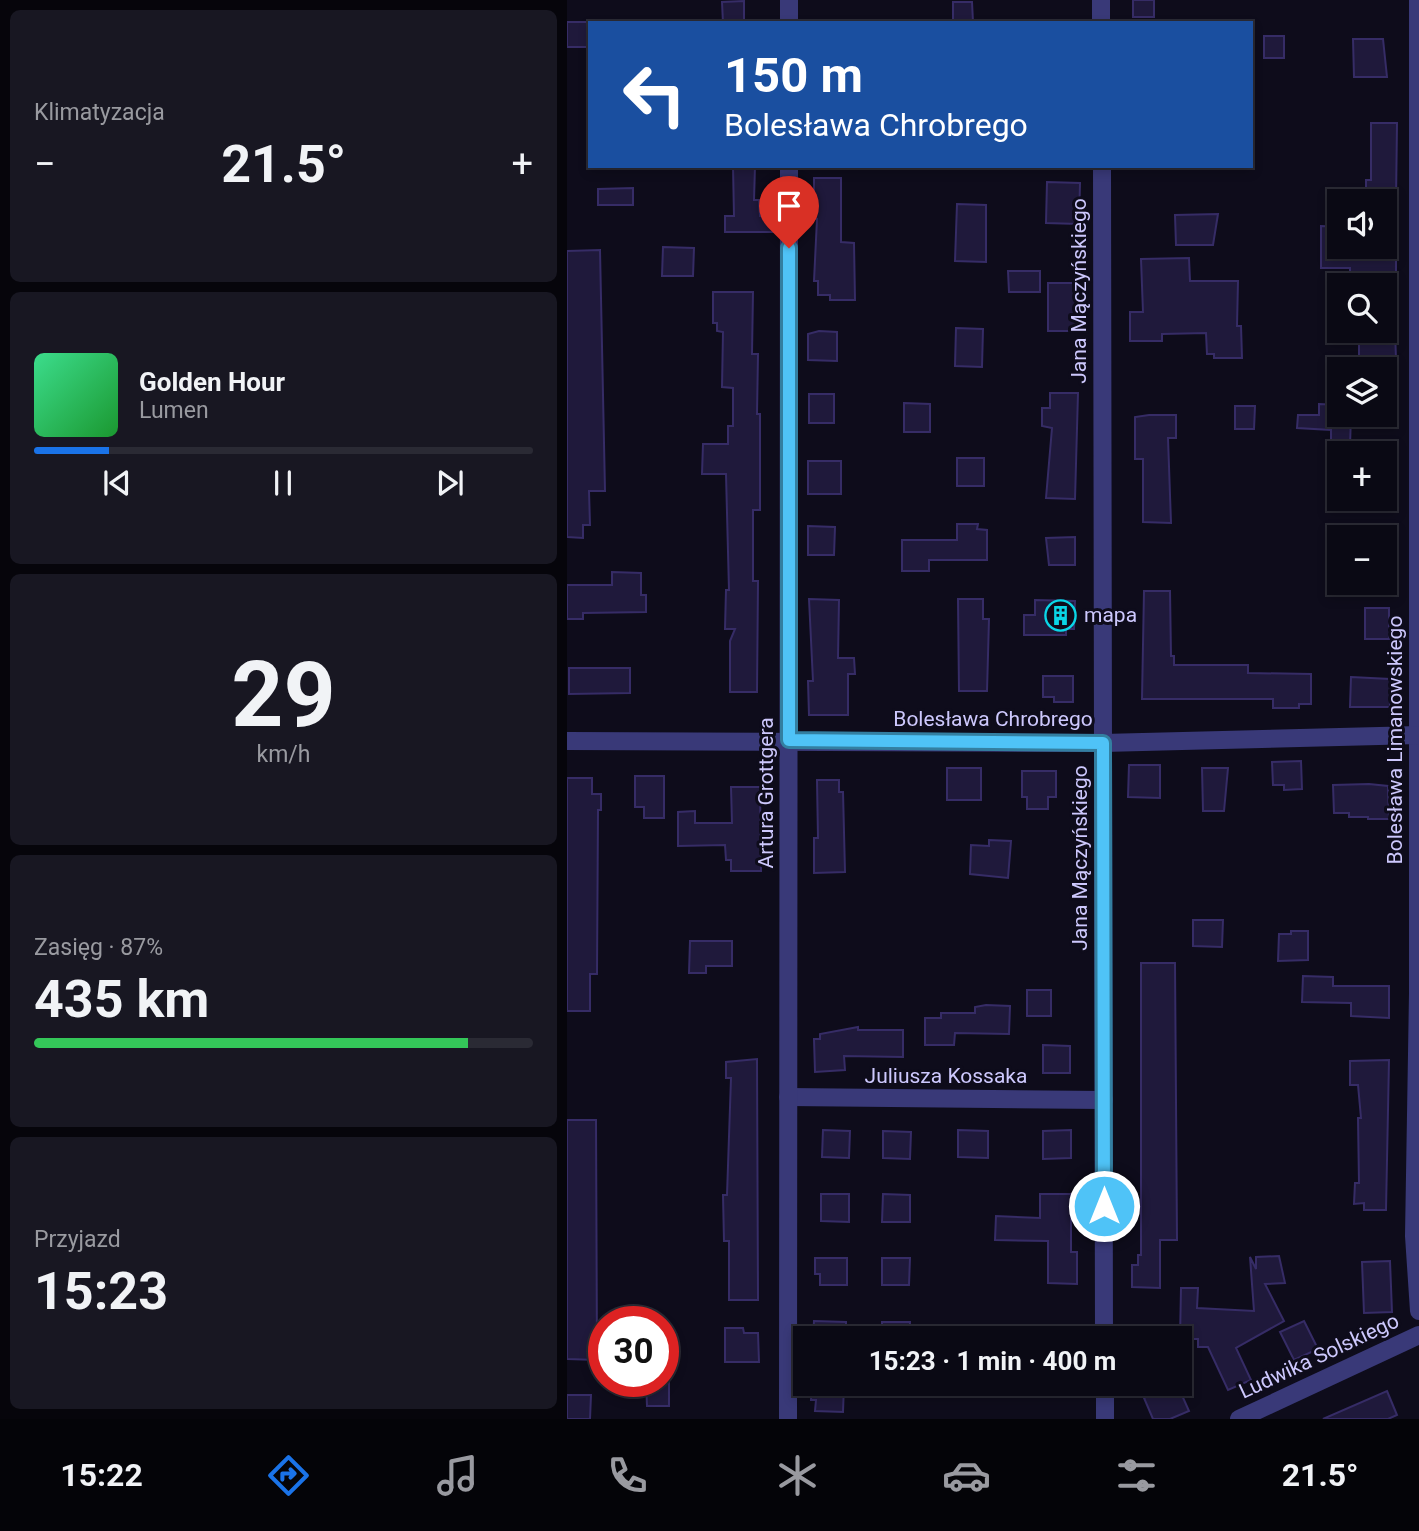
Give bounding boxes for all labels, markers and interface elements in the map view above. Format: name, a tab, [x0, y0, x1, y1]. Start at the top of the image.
text: 150 m	[724, 47, 863, 104]
icon: left	[609, 49, 700, 140]
text: Klimatyzacja	[34, 99, 165, 126]
text: Bolesława Chrobrego	[724, 106, 1028, 144]
text: 21.5°	[221, 134, 346, 195]
text: −	[34, 142, 56, 186]
text: +	[511, 142, 533, 186]
pin	[759, 176, 819, 248]
icon: arrive	[770, 187, 808, 225]
map controls	[1327, 189, 1397, 595]
button: sound	[1327, 189, 1397, 259]
street label: Jana Mączyńskiego	[1067, 198, 1091, 384]
button: search	[1327, 273, 1397, 343]
button: layers	[1327, 357, 1397, 427]
text: Golden Hour	[139, 367, 285, 397]
text: Lumen	[139, 397, 209, 424]
button: +	[1327, 441, 1397, 511]
icon: previous	[98, 464, 136, 502]
icon: pause	[264, 464, 302, 502]
icon: next	[431, 464, 469, 502]
button: −	[1327, 525, 1397, 595]
building icon: mapa	[1044, 598, 1078, 632]
place label: mapa	[1084, 603, 1137, 627]
street label: Bolesława Limanowskiego	[1383, 616, 1407, 864]
text: 29	[231, 642, 336, 748]
street label: Bolesława Chrobrego	[893, 707, 1093, 731]
street label: Artura Grottgera	[754, 717, 778, 869]
text: km/h	[257, 741, 311, 768]
street label: Jana Mączyńskiego	[1068, 765, 1092, 951]
text: Zasięg · 87%	[34, 934, 163, 961]
text: 435 km	[34, 969, 209, 1030]
street label: Juliusza Kossaka	[865, 1064, 1027, 1088]
position arrow	[1067, 1169, 1141, 1243]
text: Przyjazd	[34, 1226, 121, 1253]
text: 15:23	[34, 1261, 168, 1322]
speed limit sign: 30	[588, 1306, 679, 1397]
street label: Ludwika Solskiego	[1235, 1308, 1403, 1404]
text: 15:23 · 1 min · 400 m	[869, 1346, 1116, 1376]
icon: directions	[264, 1451, 313, 1500]
icon: music	[433, 1451, 482, 1500]
icon: phone	[603, 1451, 652, 1500]
icon: climate	[773, 1451, 822, 1500]
icon: car	[942, 1451, 991, 1500]
icon: filters	[1112, 1451, 1161, 1500]
text: 15:22	[60, 1456, 143, 1494]
text: 21.5°	[1282, 1456, 1359, 1494]

